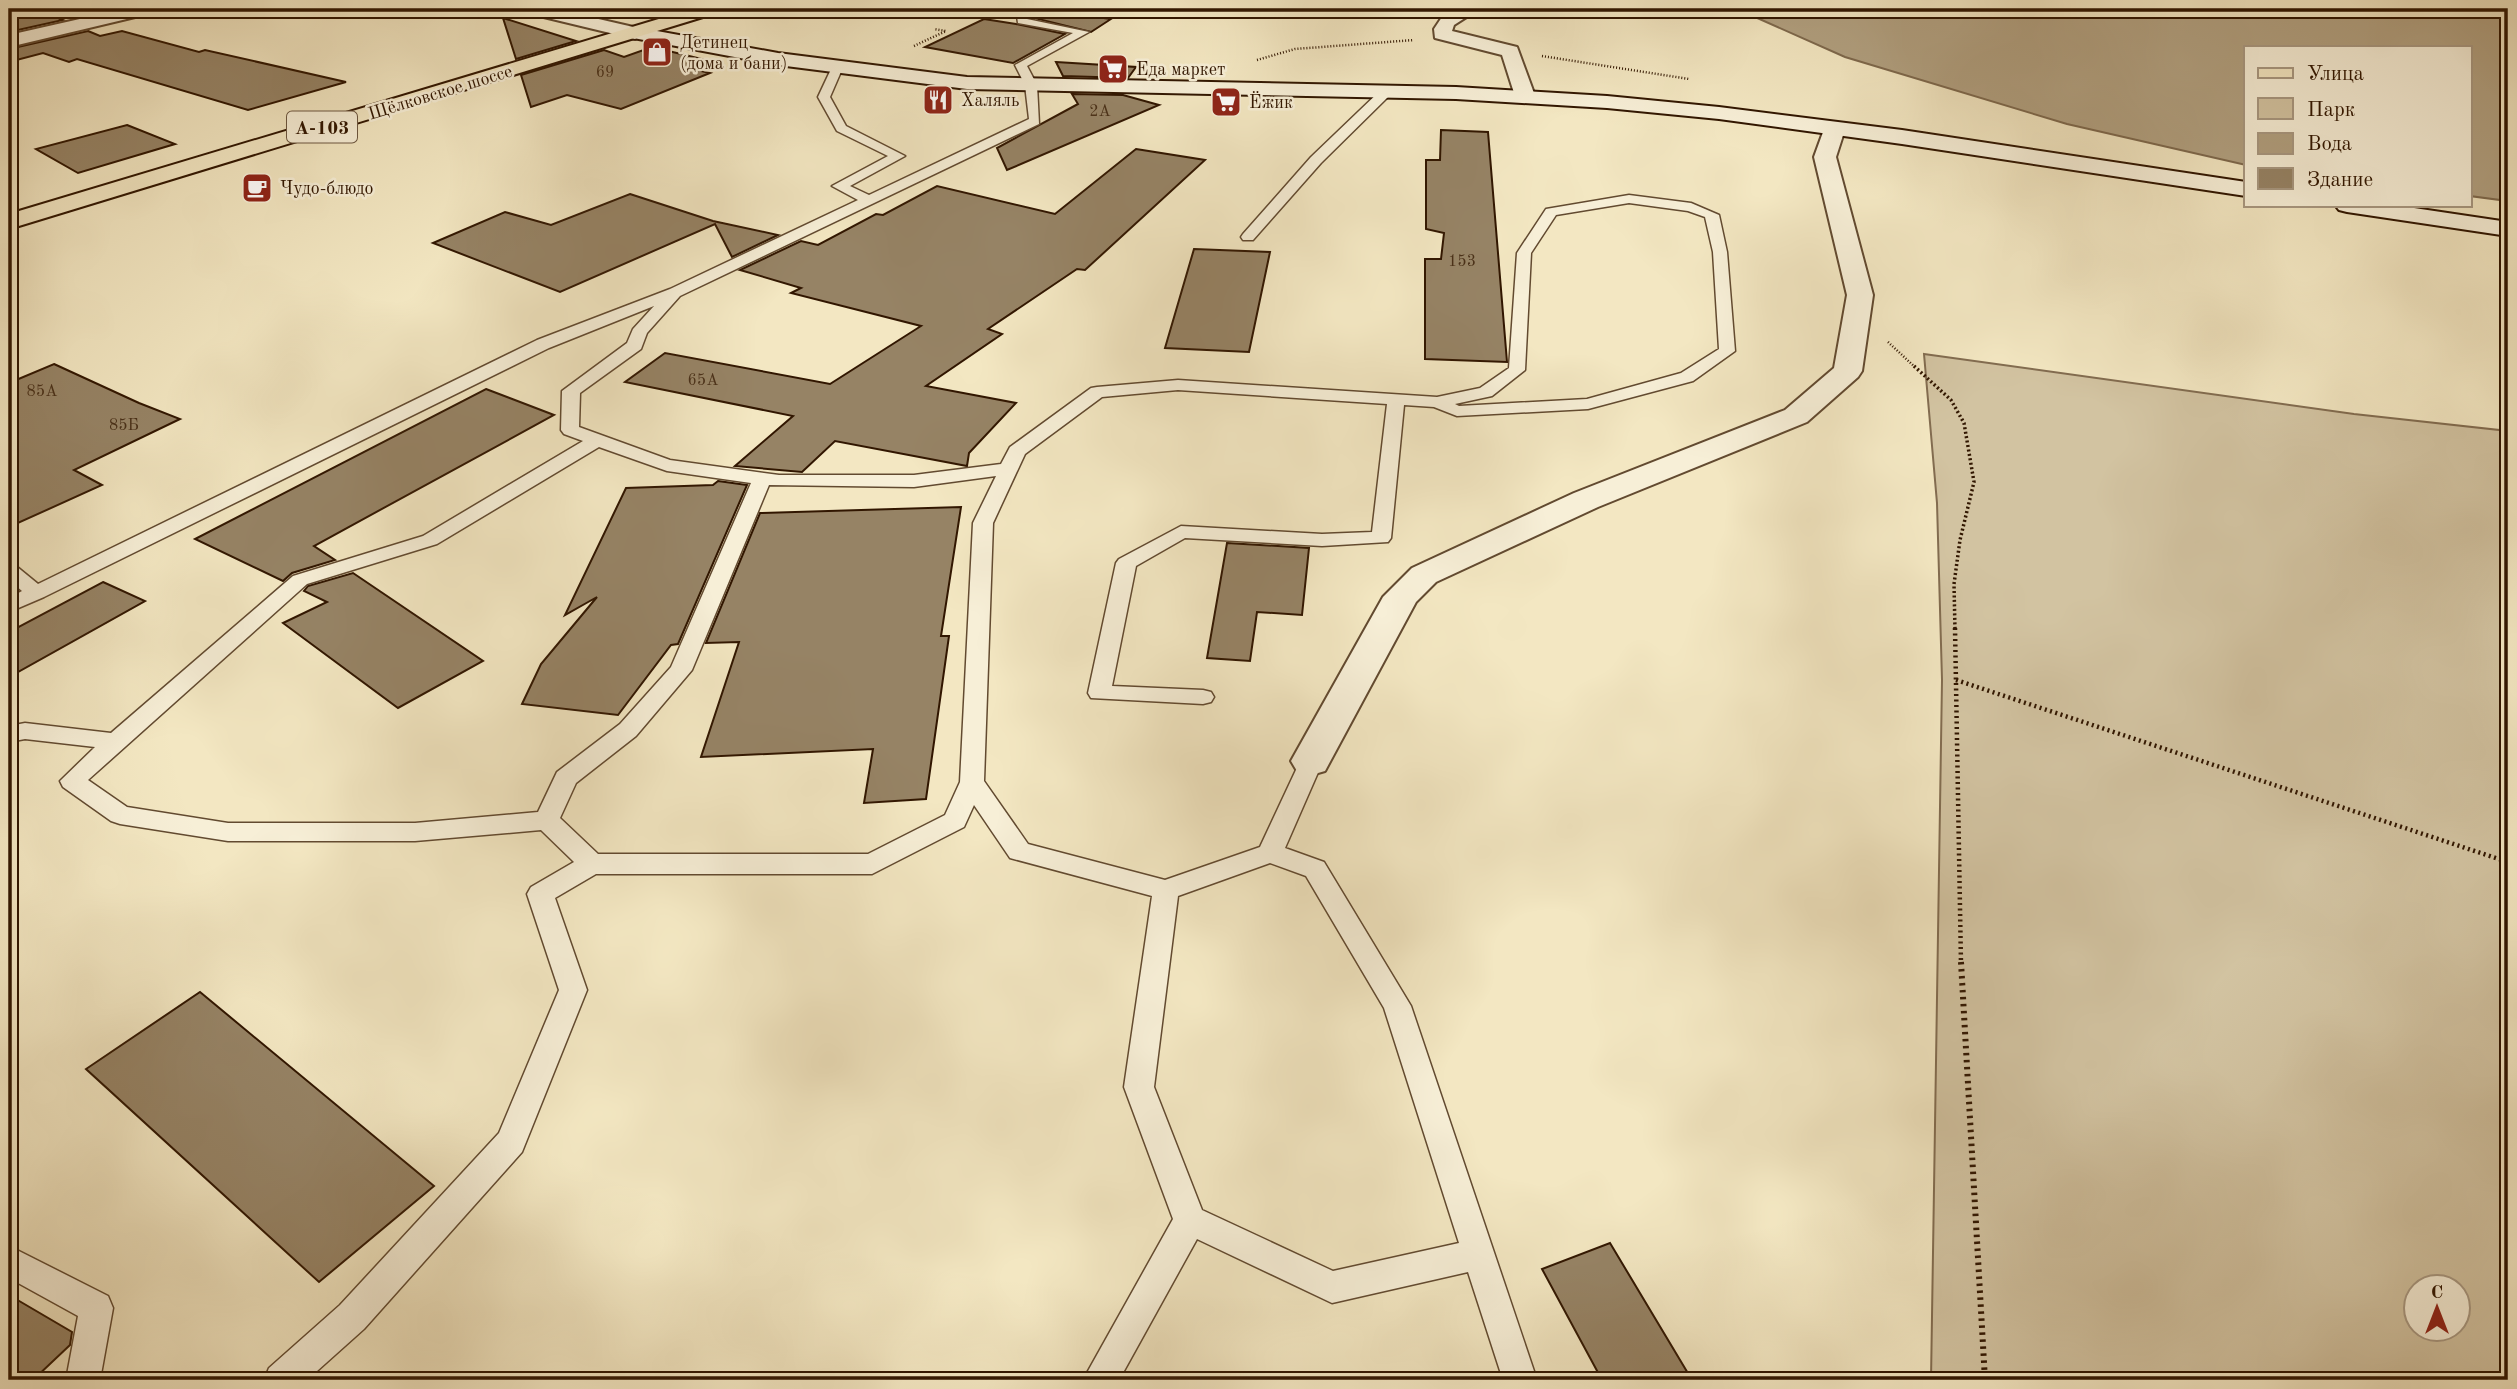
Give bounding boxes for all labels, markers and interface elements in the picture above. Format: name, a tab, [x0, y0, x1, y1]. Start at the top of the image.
place label: Детинец (дома и бани)	[680, 34, 787, 73]
shop icon: Детинец (дома и бани)	[640, 35, 674, 69]
legend	[2244, 46, 2472, 206]
supermarket icon: Еда маркет	[1096, 52, 1130, 86]
place label: Еда маркет	[1136, 61, 1226, 79]
street label: Щёлковское шоссе	[366, 62, 515, 123]
text: Улица	[2307, 64, 2364, 85]
house number: 69	[596, 65, 614, 81]
restaurant icon: Халяль	[921, 83, 955, 117]
supermarket icon: Ёжик	[1209, 85, 1243, 119]
place label: Ёжик	[1249, 91, 1293, 112]
place label: Халяль	[961, 92, 1019, 110]
text: Парк	[2307, 100, 2356, 121]
house number: 2А	[1089, 104, 1111, 120]
road number: А-103	[287, 111, 357, 142]
text: Вода	[2307, 134, 2352, 155]
text: Здание	[2307, 170, 2373, 191]
cafe icon: Чудо-блюдо	[240, 171, 274, 205]
place label: Чудо-блюдо	[280, 180, 374, 198]
house number: 153	[1448, 254, 1476, 270]
house number: 65А	[688, 373, 718, 389]
house number: 85А	[27, 384, 57, 400]
house number: 85Б	[109, 418, 139, 434]
north arrow	[2402, 1274, 2472, 1344]
text: С	[2431, 1284, 2443, 1303]

